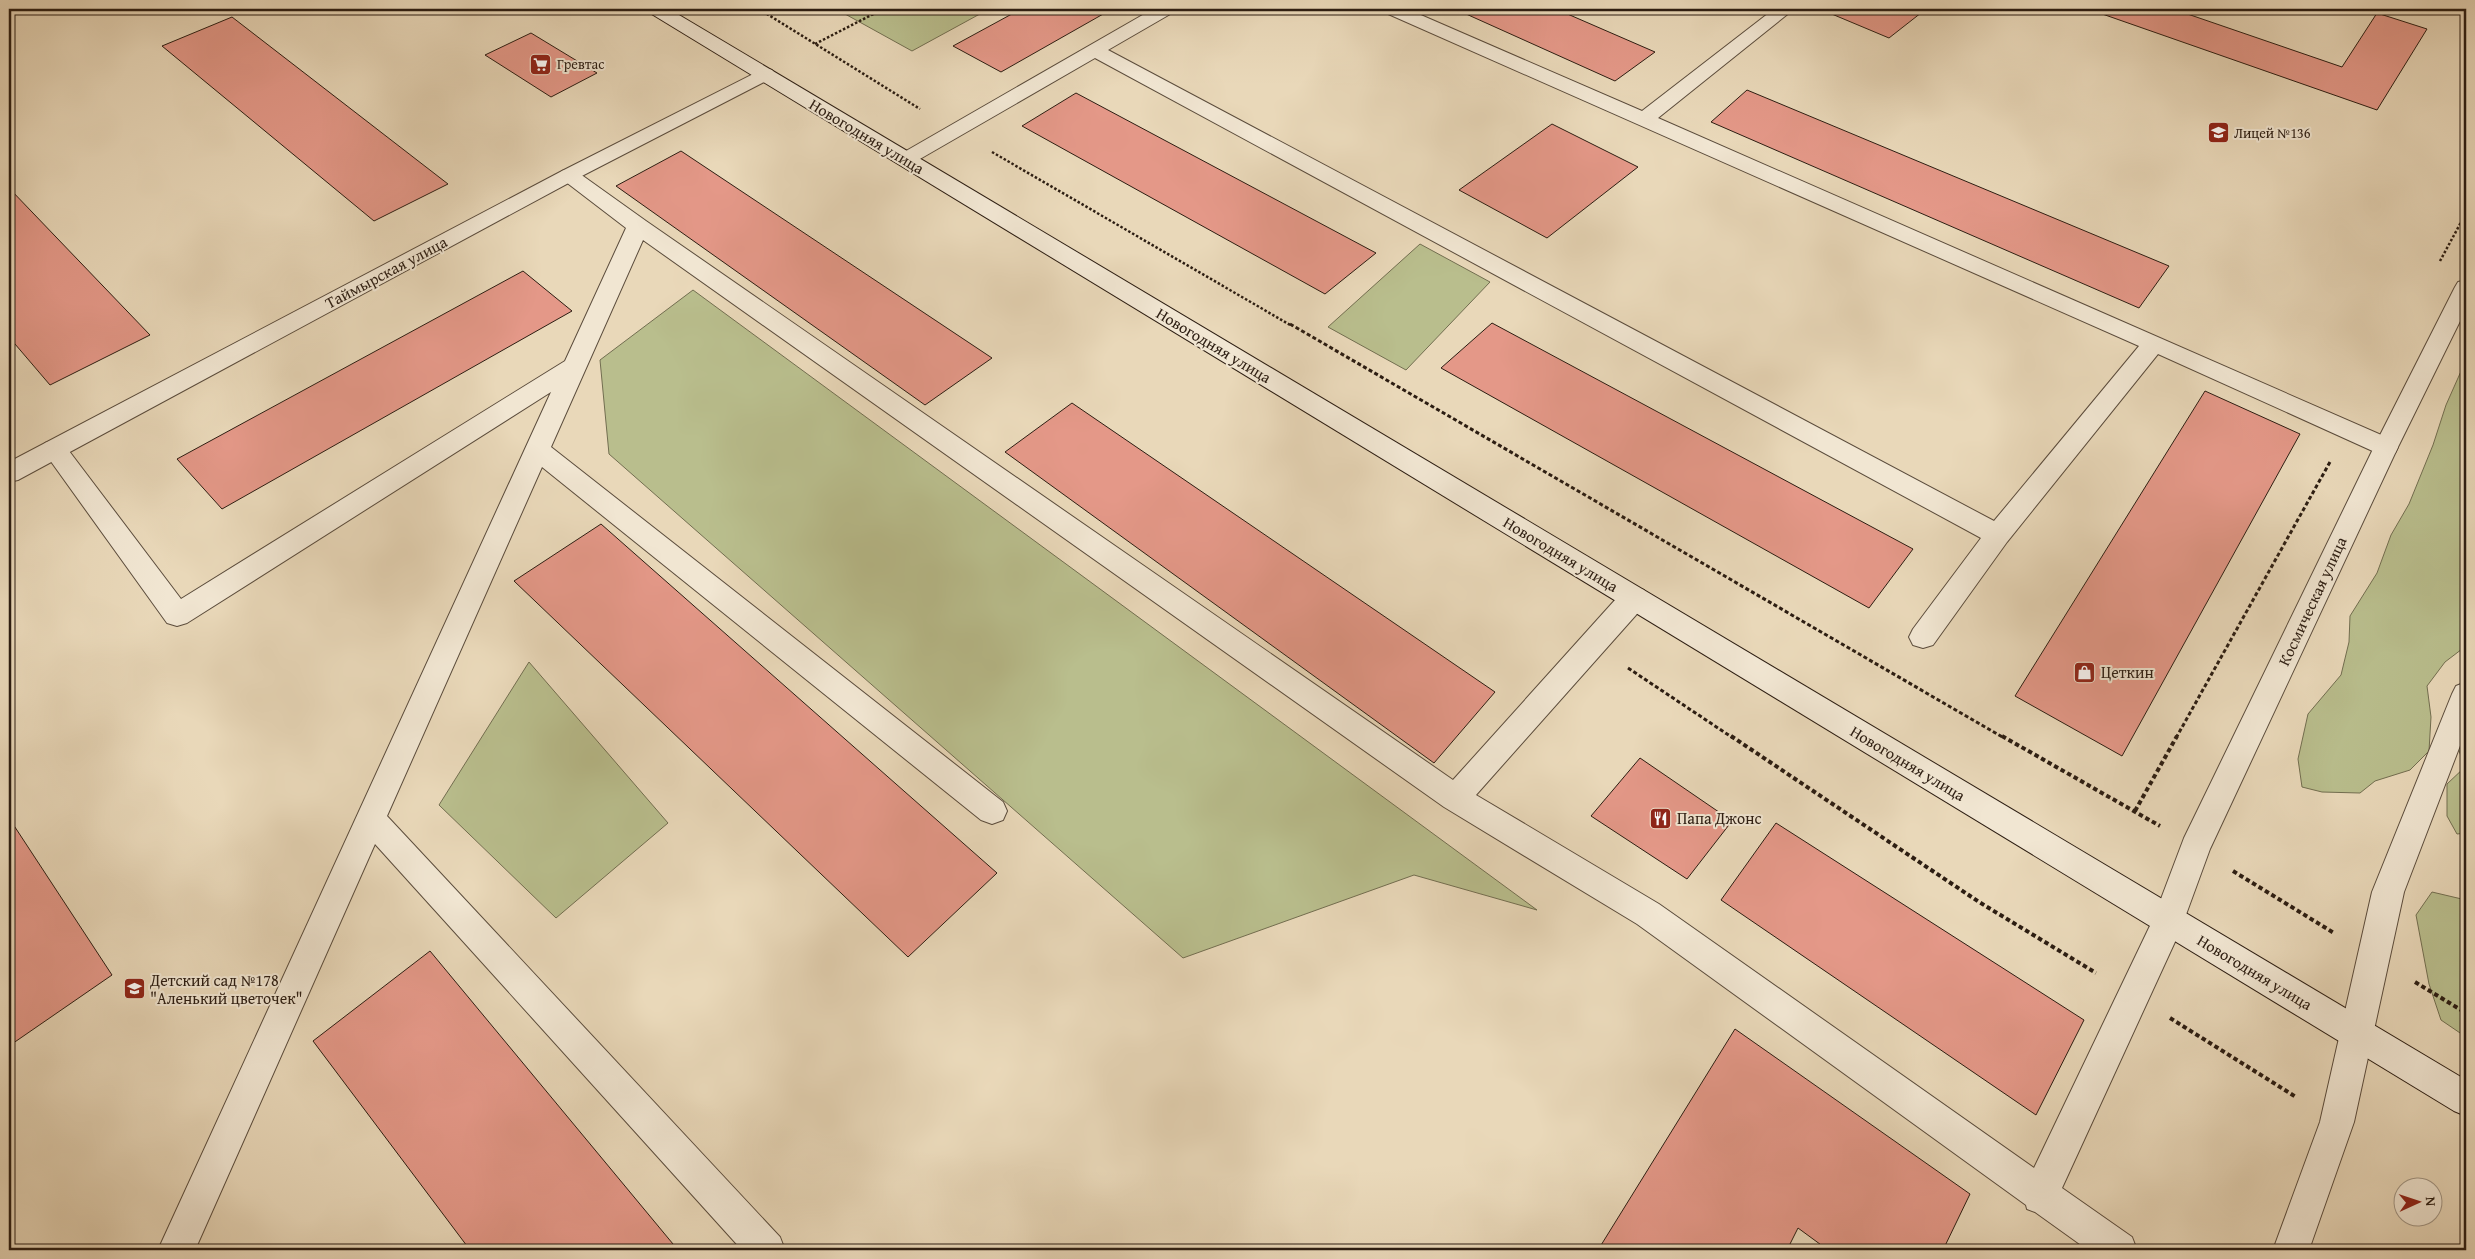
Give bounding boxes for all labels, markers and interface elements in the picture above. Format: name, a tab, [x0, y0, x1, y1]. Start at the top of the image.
supermarket icon: Гревтас	[529, 52, 553, 76]
place label: Гревтас	[557, 54, 604, 74]
street label: Новогодняя улица	[805, 92, 929, 180]
school or university icon: Лицей №136	[2206, 121, 2230, 145]
place label: Лицей №136	[2234, 123, 2311, 143]
street label: Таймырская улица	[321, 229, 452, 314]
street label: Новогодняя улица	[1152, 301, 1276, 389]
street label: Новогодняя улица	[1499, 510, 1623, 598]
street label: Космическая улица	[2272, 532, 2353, 670]
shop icon: Цеткин	[2073, 660, 2097, 684]
place label: Цеткин	[2101, 660, 2154, 684]
street label: Новогодняя улица	[1846, 719, 1970, 807]
restaurant icon: Папа Джонс	[1649, 806, 1673, 830]
place label: Папа Джонс	[1677, 806, 1762, 830]
street label: Новогодняя улица	[2193, 928, 2317, 1016]
place label: Детский сад №178 "Аленький цветочек"	[149, 968, 303, 1010]
school or university icon: Детский сад №178 "Аленький цветочек"	[122, 977, 146, 1001]
north arrow	[2392, 1176, 2442, 1226]
text: N	[2421, 1196, 2441, 1207]

